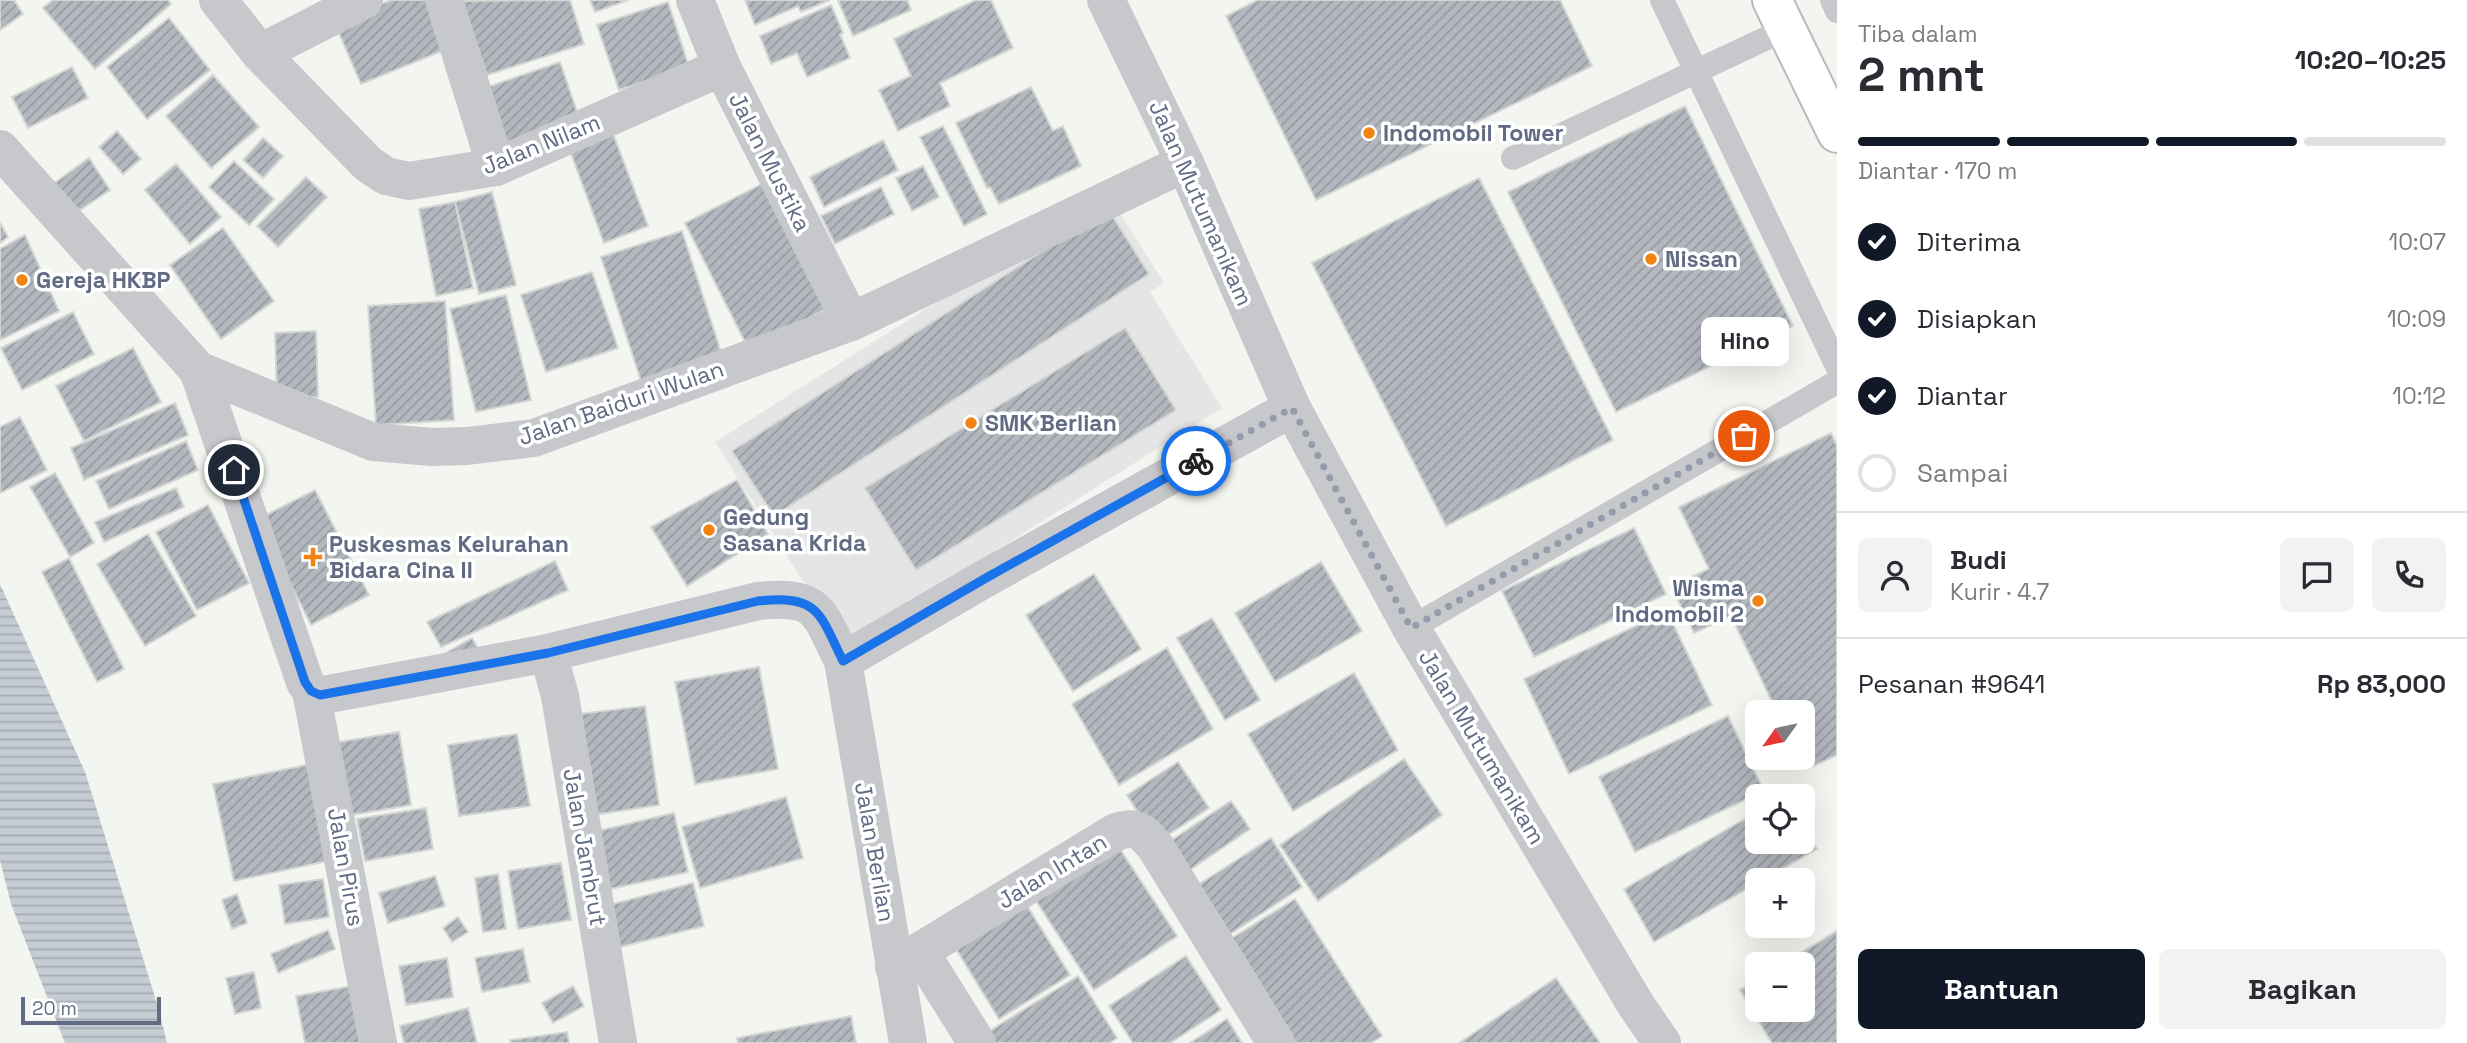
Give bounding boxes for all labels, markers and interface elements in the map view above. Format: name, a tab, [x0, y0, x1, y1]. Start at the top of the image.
text: Tiba dalam	[1858, 19, 1978, 49]
text: 10:20–10:25	[2295, 43, 2446, 77]
text: 2 mnt	[1858, 46, 1985, 104]
street label: Jalan Mustika	[722, 87, 818, 237]
street label: Jalan Mutumanikam	[1142, 96, 1260, 310]
street label: Jalan Nilam	[478, 107, 604, 181]
place label: Indomobil Tower	[1383, 118, 1564, 148]
marker: Indomobil Tower	[1361, 125, 1377, 141]
text: Diantar · 170 m	[1858, 156, 2017, 186]
icon: check	[1858, 223, 1896, 261]
text: Diterima	[1917, 225, 2021, 259]
text: 10:07	[2389, 227, 2446, 257]
place label: Nissan	[1665, 244, 1738, 274]
marker: Nissan	[1643, 251, 1659, 267]
place label: Gereja HKBP	[36, 265, 171, 295]
marker: Gereja HKBP	[14, 272, 30, 288]
icon: check	[1858, 300, 1896, 338]
text: Disiapkan	[1917, 302, 2037, 336]
text: 10:09	[2387, 304, 2446, 334]
callout: Hino	[1700, 317, 1788, 366]
text: Hino	[1720, 326, 1770, 356]
street label: Jalan Baiduri Wulan	[514, 354, 728, 452]
icon: check	[1858, 377, 1896, 415]
text: Diantar	[1917, 379, 2008, 413]
text: 10:12	[2392, 381, 2446, 411]
pin	[1714, 406, 1774, 466]
place label: SMK Berlian	[985, 408, 1117, 438]
marker: SMK Berlian	[963, 415, 979, 431]
icon: bag	[1725, 417, 1763, 455]
courier	[1161, 426, 1231, 496]
pin	[204, 440, 264, 500]
icon: bike	[1177, 442, 1215, 480]
icon: home	[215, 451, 253, 489]
text: Sampai	[1917, 456, 2008, 490]
place label: Gedung Sasana Krida	[723, 502, 866, 558]
marker: Gedung Sasana Krida	[701, 522, 717, 538]
place label: Puskesmas Kelurahan Bidara Cina II	[329, 529, 569, 585]
button: person	[1858, 538, 1932, 612]
button: chat	[2280, 538, 2354, 612]
button: phone	[2372, 538, 2446, 612]
text: Budi	[1950, 543, 2007, 577]
marker: Puskesmas Kelurahan Bidara Cina II	[303, 547, 323, 567]
place label: Wisma Indomobil 2	[1615, 573, 1744, 629]
text: Kurir · 4.7	[1950, 577, 2049, 607]
marker: Wisma Indomobil 2	[1750, 593, 1766, 609]
street label: Jalan Mutumanikam	[1412, 644, 1552, 850]
text: Pesanan #9641	[1858, 667, 2045, 701]
text: Rp 83,000	[2317, 667, 2446, 701]
north arrow	[1745, 700, 1815, 770]
map controls	[1745, 700, 1815, 1022]
street label: Jalan Jambrut	[556, 766, 614, 928]
street label: Jalan Berlian	[848, 780, 902, 924]
button: locate	[1745, 784, 1815, 854]
street label: Jalan Pirus	[321, 806, 371, 928]
street label: Jalan Intan	[992, 827, 1112, 915]
button: +	[1745, 868, 1815, 938]
button: Bantuan	[1858, 949, 2145, 1029]
button: Bagikan	[2159, 949, 2446, 1029]
button: −	[1745, 952, 1815, 1022]
scale bar	[21, 994, 161, 1026]
text: 20 m	[32, 996, 77, 1021]

